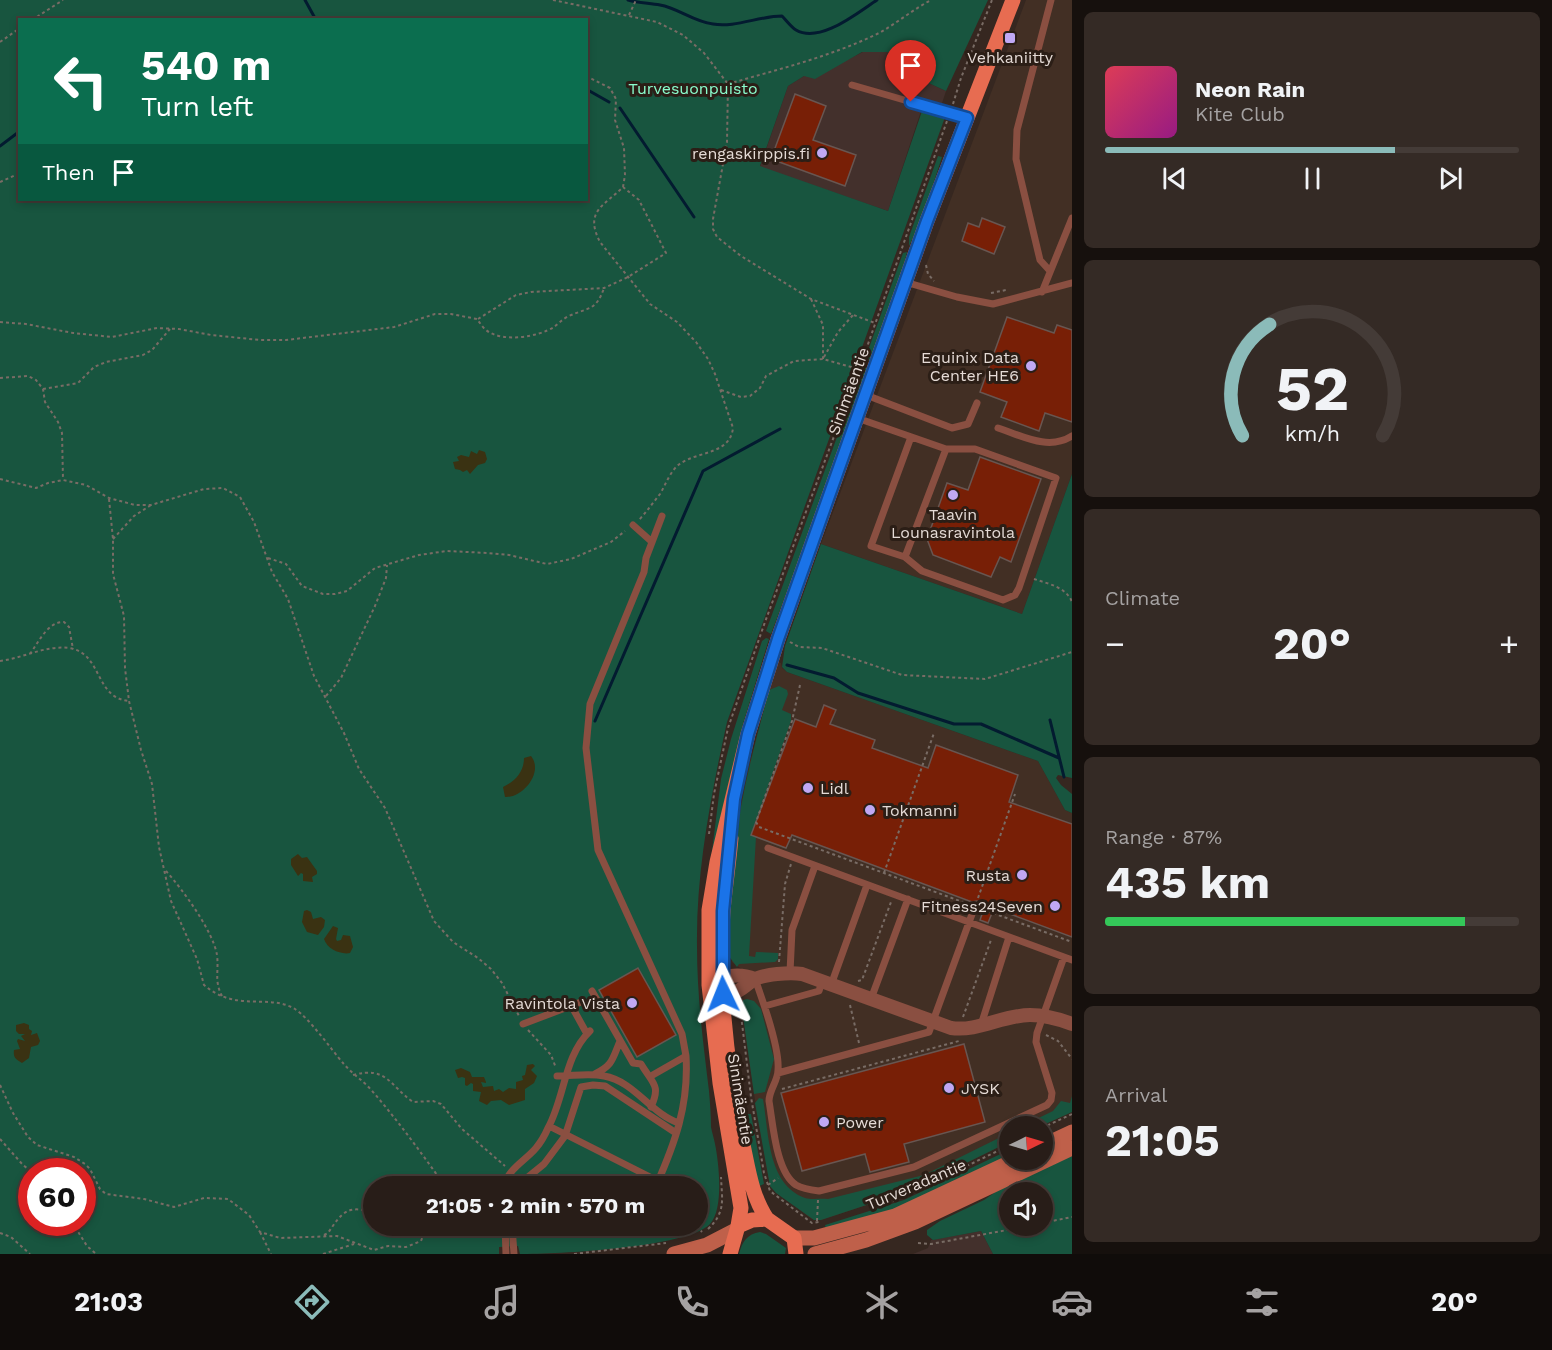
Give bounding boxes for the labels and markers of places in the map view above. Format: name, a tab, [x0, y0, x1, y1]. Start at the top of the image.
marker: Vehkaniitty	[1003, 31, 1017, 45]
pin	[885, 40, 936, 102]
place label: Vehkaniitty	[967, 48, 1054, 67]
place label: rengaskirppis.fi	[692, 144, 810, 163]
marker: rengaskirppis.fi	[815, 146, 829, 160]
place label: Equinix Data Center HE6	[921, 348, 1019, 385]
marker: Equinix Data Center HE6	[1024, 359, 1038, 373]
marker: Taavin Lounasravintola	[946, 488, 960, 502]
place label: Taavin Lounasravintola	[891, 505, 1015, 542]
place label: Lidl	[820, 779, 849, 798]
marker: Lidl	[801, 781, 815, 795]
place label: Tokmanni	[882, 801, 957, 820]
marker: Tokmanni	[863, 803, 877, 817]
place label: Rusta	[965, 866, 1010, 885]
marker: Rusta	[1015, 868, 1029, 882]
place label: Fitness24Seven	[921, 897, 1043, 916]
marker: Fitness24Seven	[1048, 899, 1062, 913]
place label: Ravintola Vista	[505, 994, 620, 1013]
marker: Ravintola Vista	[625, 996, 639, 1010]
place label: JYSK	[961, 1079, 1000, 1098]
marker: JYSK	[942, 1081, 956, 1095]
place label: Power	[836, 1113, 884, 1132]
marker: Power	[817, 1115, 831, 1129]

